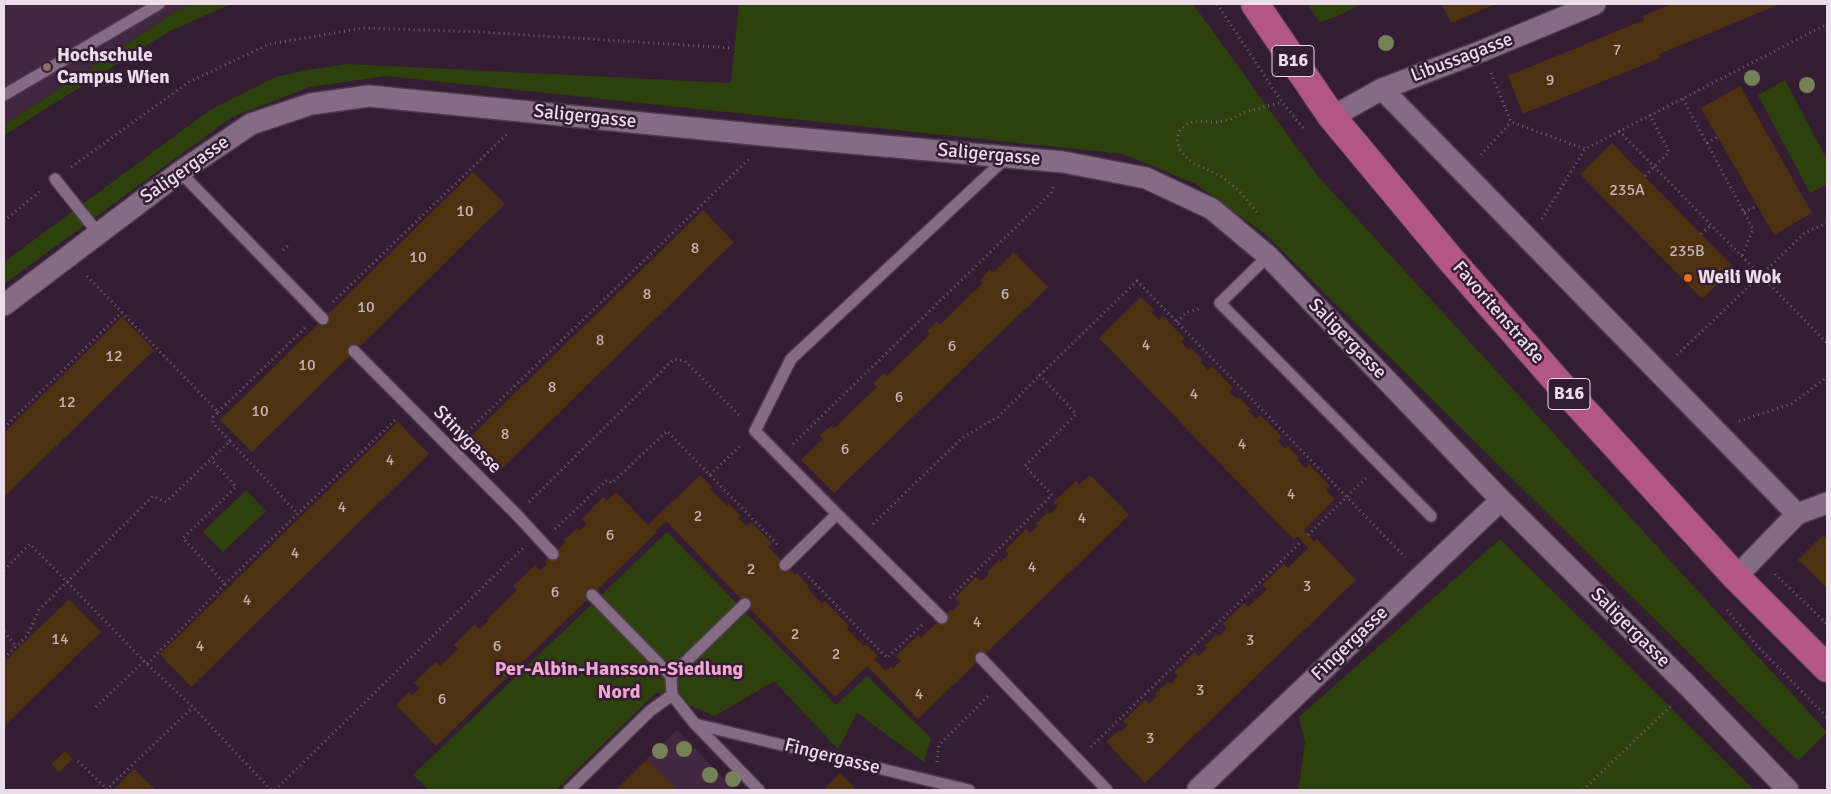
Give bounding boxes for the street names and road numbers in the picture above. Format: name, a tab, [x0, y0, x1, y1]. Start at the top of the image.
street label: Libussagasse	[1408, 28, 1516, 88]
road number: B16	[1272, 46, 1314, 76]
street label: Saligergasse	[533, 100, 637, 134]
street label: Saligergasse	[136, 131, 234, 209]
street label: Saligergasse	[937, 139, 1041, 171]
street label: Favoritenstraße	[1447, 257, 1549, 369]
street label: Saligergasse	[1303, 294, 1391, 384]
road number: B16	[1548, 378, 1590, 409]
street label: Stinygasse	[428, 401, 506, 479]
street label: Saligergasse	[1586, 584, 1674, 672]
street label: Fingergasse	[1307, 602, 1393, 686]
street label: Fingergasse	[782, 734, 882, 780]

